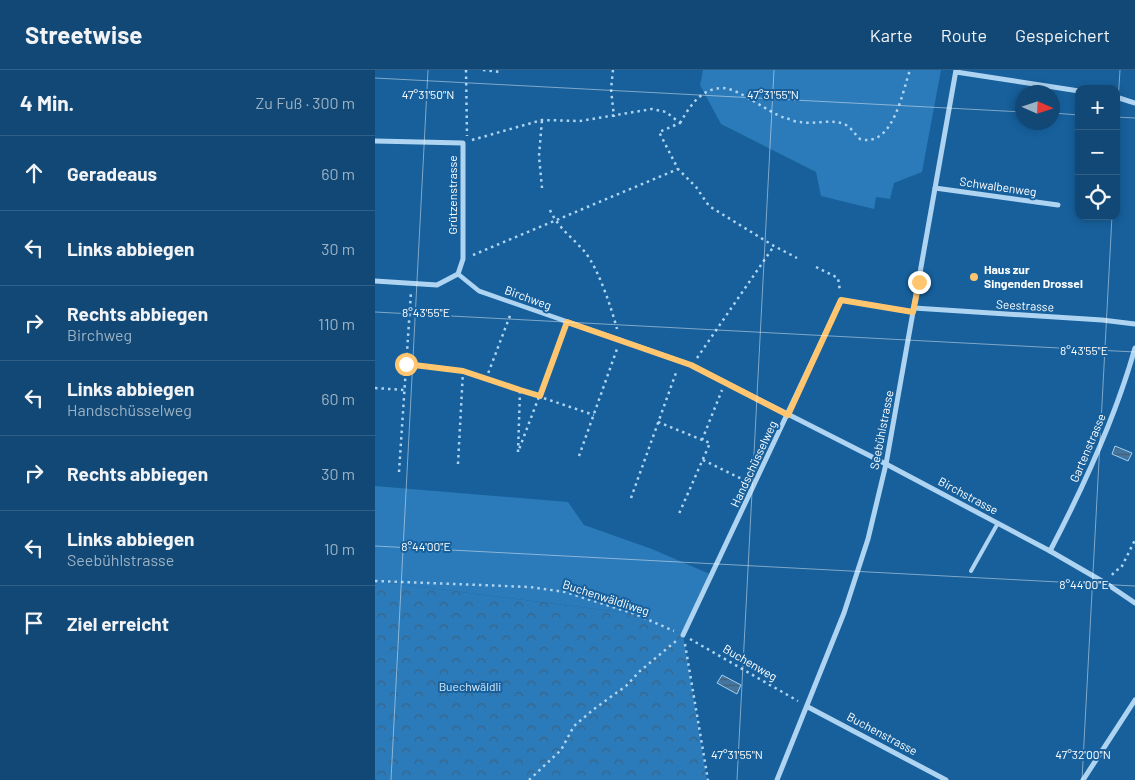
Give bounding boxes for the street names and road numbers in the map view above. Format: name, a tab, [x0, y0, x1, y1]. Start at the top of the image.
street label: Grützenstrasse	[445, 155, 459, 235]
street label: Schwalbenweg	[959, 174, 1038, 198]
street label: Birchweg	[503, 282, 554, 312]
street label: Seestrasse	[996, 296, 1054, 314]
street label: Seebühlstrasse	[866, 389, 896, 471]
street label: Gartenstrasse	[1066, 411, 1108, 484]
street label: Handschüsselweg	[727, 418, 779, 509]
street label: Birchstrasse	[936, 473, 1001, 517]
street label: Buchenwäldliweg	[561, 576, 651, 618]
street label: Buchenweg	[721, 641, 780, 683]
street label: Buchenstrasse	[845, 709, 920, 758]

